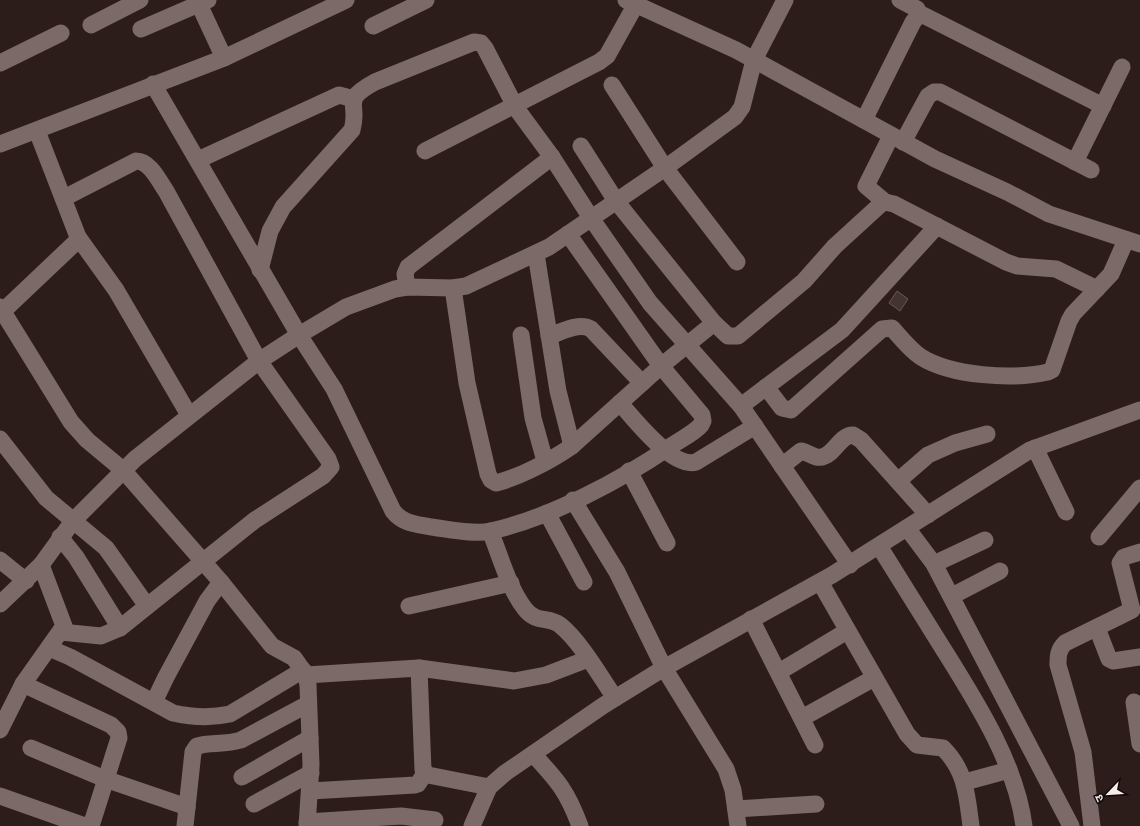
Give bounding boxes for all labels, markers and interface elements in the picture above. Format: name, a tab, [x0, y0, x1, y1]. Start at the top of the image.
north arrow	[1088, 774, 1128, 814]
text: उ	[1092, 792, 1106, 804]

